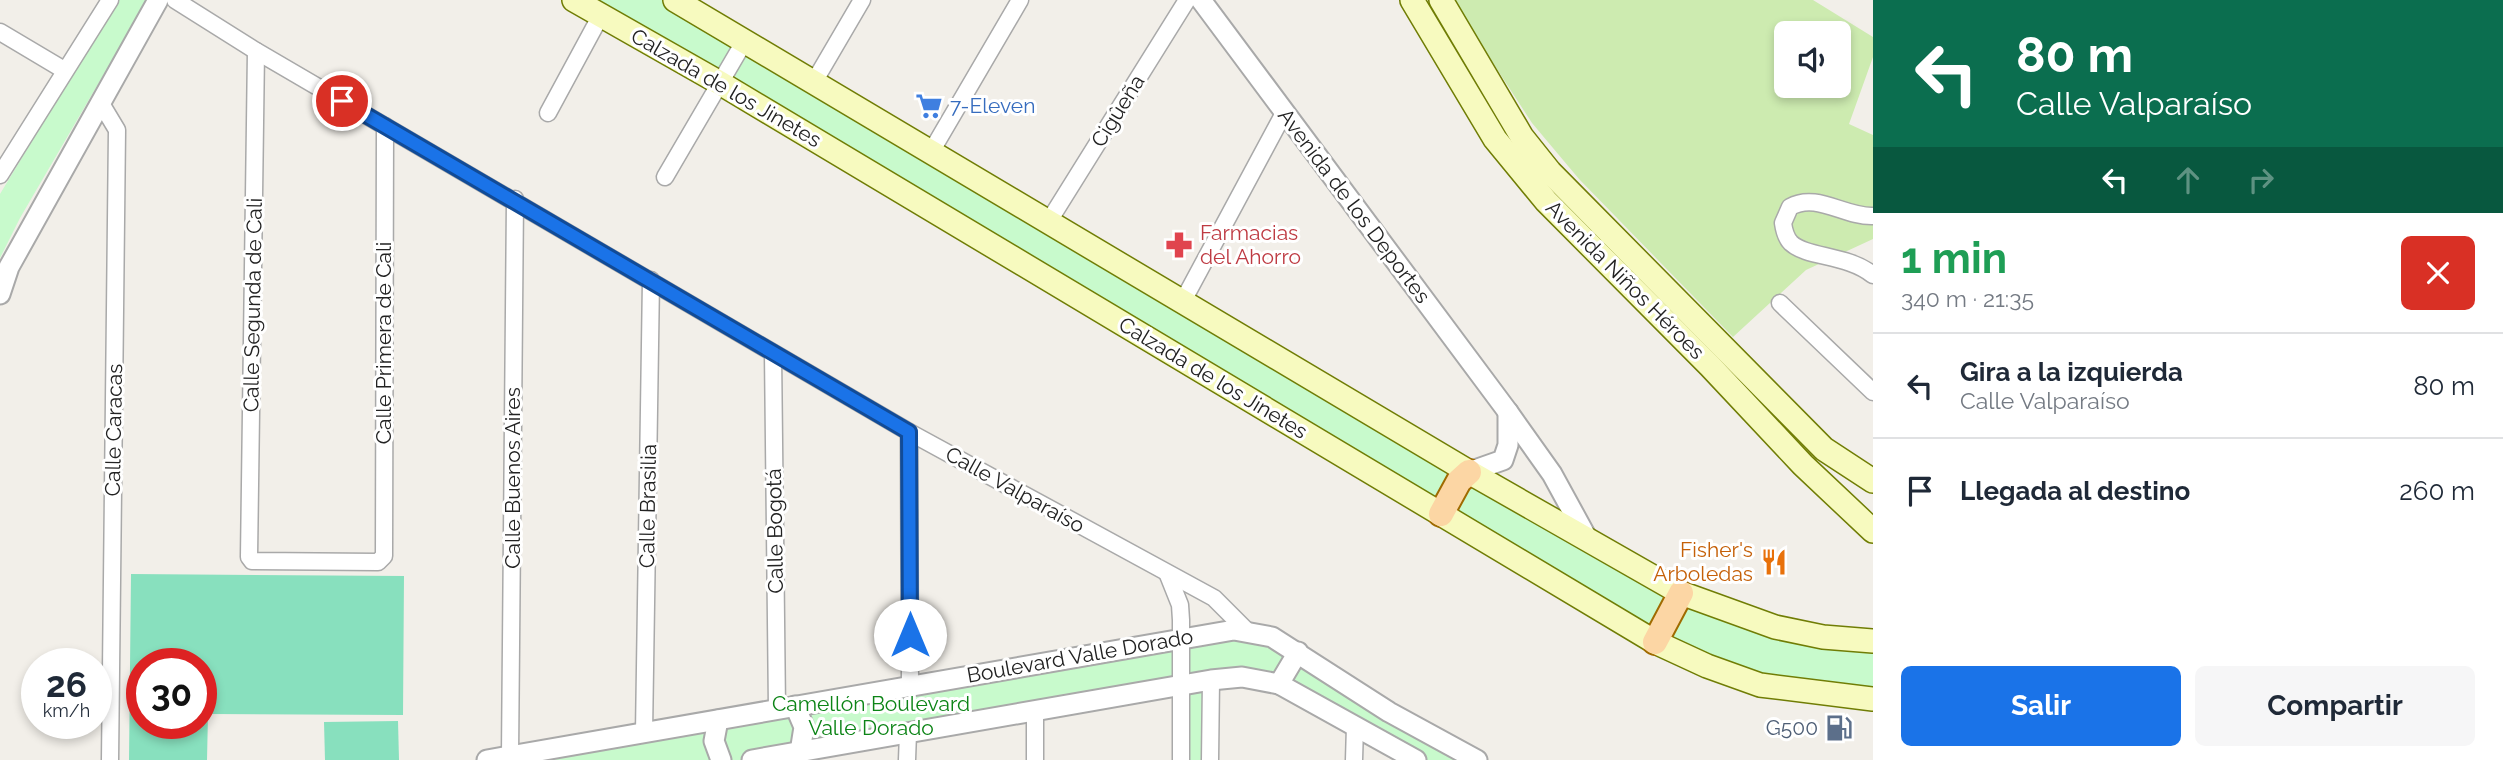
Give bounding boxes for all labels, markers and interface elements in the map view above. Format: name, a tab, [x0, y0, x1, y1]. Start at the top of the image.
map controls	[1774, 21, 1851, 98]
button: sound	[1774, 21, 1851, 98]
street label: Calzada de los Jinetes	[627, 23, 826, 152]
text: 80 m	[2016, 26, 2133, 83]
icon: left	[1901, 28, 1992, 119]
street label: Cigûeña	[1086, 70, 1149, 151]
pin	[312, 71, 372, 131]
icon: arrive	[323, 82, 361, 120]
text: Calle Valparaíso	[2016, 85, 2252, 122]
supermarket icon: 7-Eleven	[914, 91, 944, 121]
place label: 7-Eleven	[950, 93, 1035, 118]
street label: Avenida de los Deportes	[1273, 103, 1436, 308]
icon: left	[2096, 161, 2134, 199]
icon: ahead	[2169, 161, 2207, 199]
icon: right	[2242, 161, 2280, 199]
street label: Avenida Niños Héroes	[1541, 195, 1710, 364]
street label: Calle Segunda de Cali	[238, 198, 267, 412]
place label: Farmacias del Ahorro	[1200, 220, 1301, 269]
pharmacy icon: Farmacias del Ahorro	[1164, 230, 1194, 260]
text: 1 min	[1901, 234, 2007, 283]
button: close	[2401, 236, 2475, 310]
street label: Calle Primera de Cali	[371, 242, 396, 444]
text: 340 m · 21:35	[1901, 285, 2034, 312]
street label: Calzada de los Jinetes	[1114, 311, 1312, 444]
text: Gira a la izquierda	[1960, 357, 2183, 387]
street label: Calle Caracas	[100, 363, 127, 497]
icon: left	[1901, 367, 1939, 405]
text: 80 m	[2413, 371, 2475, 401]
street label: Calle Buenos Aires	[500, 387, 525, 569]
text: Calle Valparaíso	[1960, 387, 2130, 414]
street label: Calle Valparaíso	[941, 441, 1089, 538]
street label: Calle Brasilia	[634, 444, 661, 568]
street label: Calle Bogotá	[761, 468, 788, 594]
icon: arrive	[1901, 472, 1939, 510]
text: Llegada al destino	[1960, 476, 2190, 506]
text: 260 m	[2399, 476, 2475, 506]
place label: Fisher's Arboledas	[1653, 537, 1753, 586]
restaurant icon: Fisher's Arboledas	[1759, 547, 1789, 577]
position arrow	[873, 598, 947, 672]
street label: Boulevard Valle Dorado	[965, 623, 1195, 688]
speed limit sign: 30	[126, 648, 217, 739]
text: 26	[46, 664, 87, 705]
button: Salir	[1901, 666, 2181, 746]
button: Compartir	[2195, 666, 2475, 746]
park label: Camellón Boulevard Valle Dorado	[772, 691, 970, 740]
text: km/h	[43, 700, 90, 721]
fuel station icon: G500	[1824, 713, 1854, 743]
place label: G500	[1766, 715, 1818, 740]

